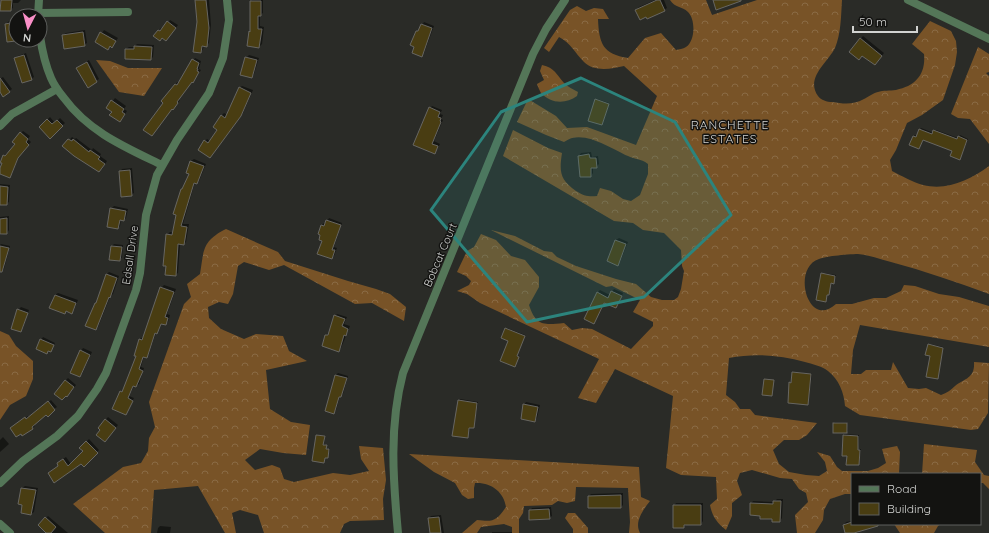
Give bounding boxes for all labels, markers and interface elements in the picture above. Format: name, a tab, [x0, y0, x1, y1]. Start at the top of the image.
north arrow	[8, 8, 48, 48]
scale bar	[853, 8, 917, 34]
text: 50 m	[859, 14, 887, 29]
text: N	[22, 31, 32, 45]
district label: RANCHETTE ESTATES	[691, 117, 769, 146]
street label: Bobcat Court	[420, 221, 460, 289]
street label: Edsall Drive	[119, 225, 141, 285]
legend	[851, 473, 981, 525]
text: Road	[887, 481, 917, 496]
text: Building	[887, 501, 931, 516]

